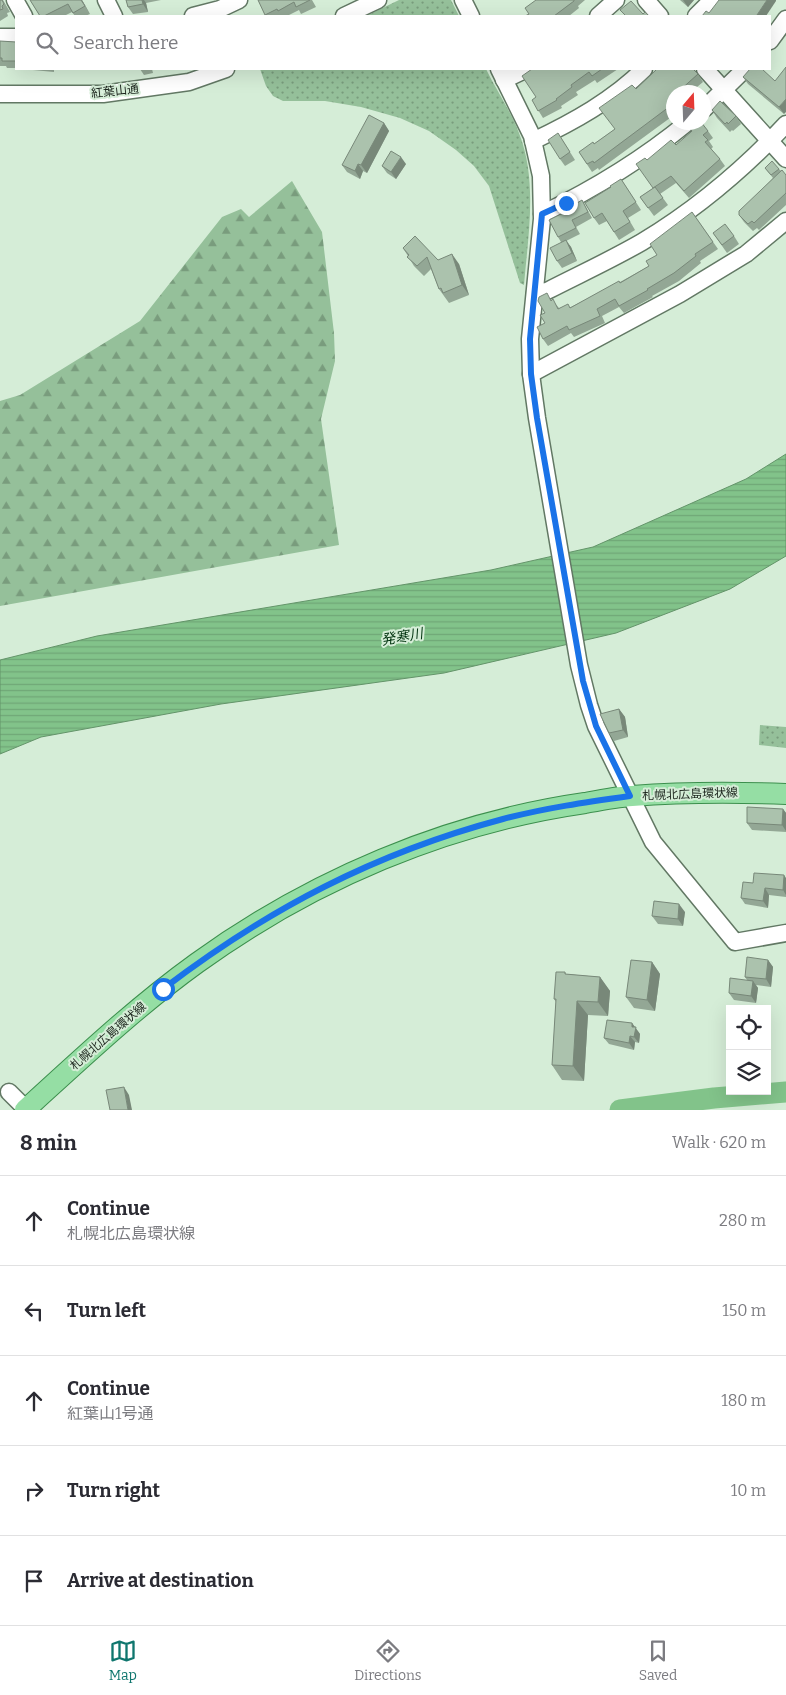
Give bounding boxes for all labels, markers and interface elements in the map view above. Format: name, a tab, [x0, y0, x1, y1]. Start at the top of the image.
search box	[15, 15, 771, 70]
icon: search	[33, 29, 61, 57]
text: Search here	[73, 31, 178, 54]
street label: 紅葉山通	[90, 82, 140, 100]
north arrow	[666, 85, 711, 130]
route end	[555, 192, 578, 215]
water label: 発寒川	[380, 625, 426, 649]
street label: 札幌北広島環状線	[642, 785, 738, 803]
route start	[152, 978, 175, 1001]
street label: 札幌北広島環状線	[67, 999, 149, 1073]
map controls	[726, 1005, 771, 1095]
button: locate	[726, 1005, 771, 1050]
button: layers	[726, 1050, 771, 1095]
text: 8 min	[20, 1130, 77, 1156]
text: Walk · 620 m	[672, 1133, 766, 1152]
text: Continue	[67, 1197, 150, 1220]
icon: ahead	[20, 1207, 48, 1235]
text: 280 m	[719, 1211, 766, 1230]
text: 札幌北広島環状線	[67, 1224, 195, 1243]
icon: left	[20, 1297, 48, 1325]
text: Turn left	[67, 1299, 146, 1322]
text: 150 m	[722, 1301, 766, 1320]
text: Continue	[67, 1377, 150, 1400]
icon: ahead	[20, 1387, 48, 1415]
text: 180 m	[721, 1391, 766, 1410]
text: 紅葉山1号通	[67, 1404, 154, 1423]
icon: right	[20, 1477, 48, 1505]
text: Turn right	[67, 1479, 160, 1502]
text: 10 m	[731, 1481, 766, 1500]
icon: arrive	[20, 1567, 48, 1595]
text: Arrive at destination	[67, 1569, 254, 1592]
tab: Map	[109, 1637, 137, 1684]
tab: Directions	[354, 1637, 422, 1684]
tab: Saved	[639, 1637, 677, 1684]

